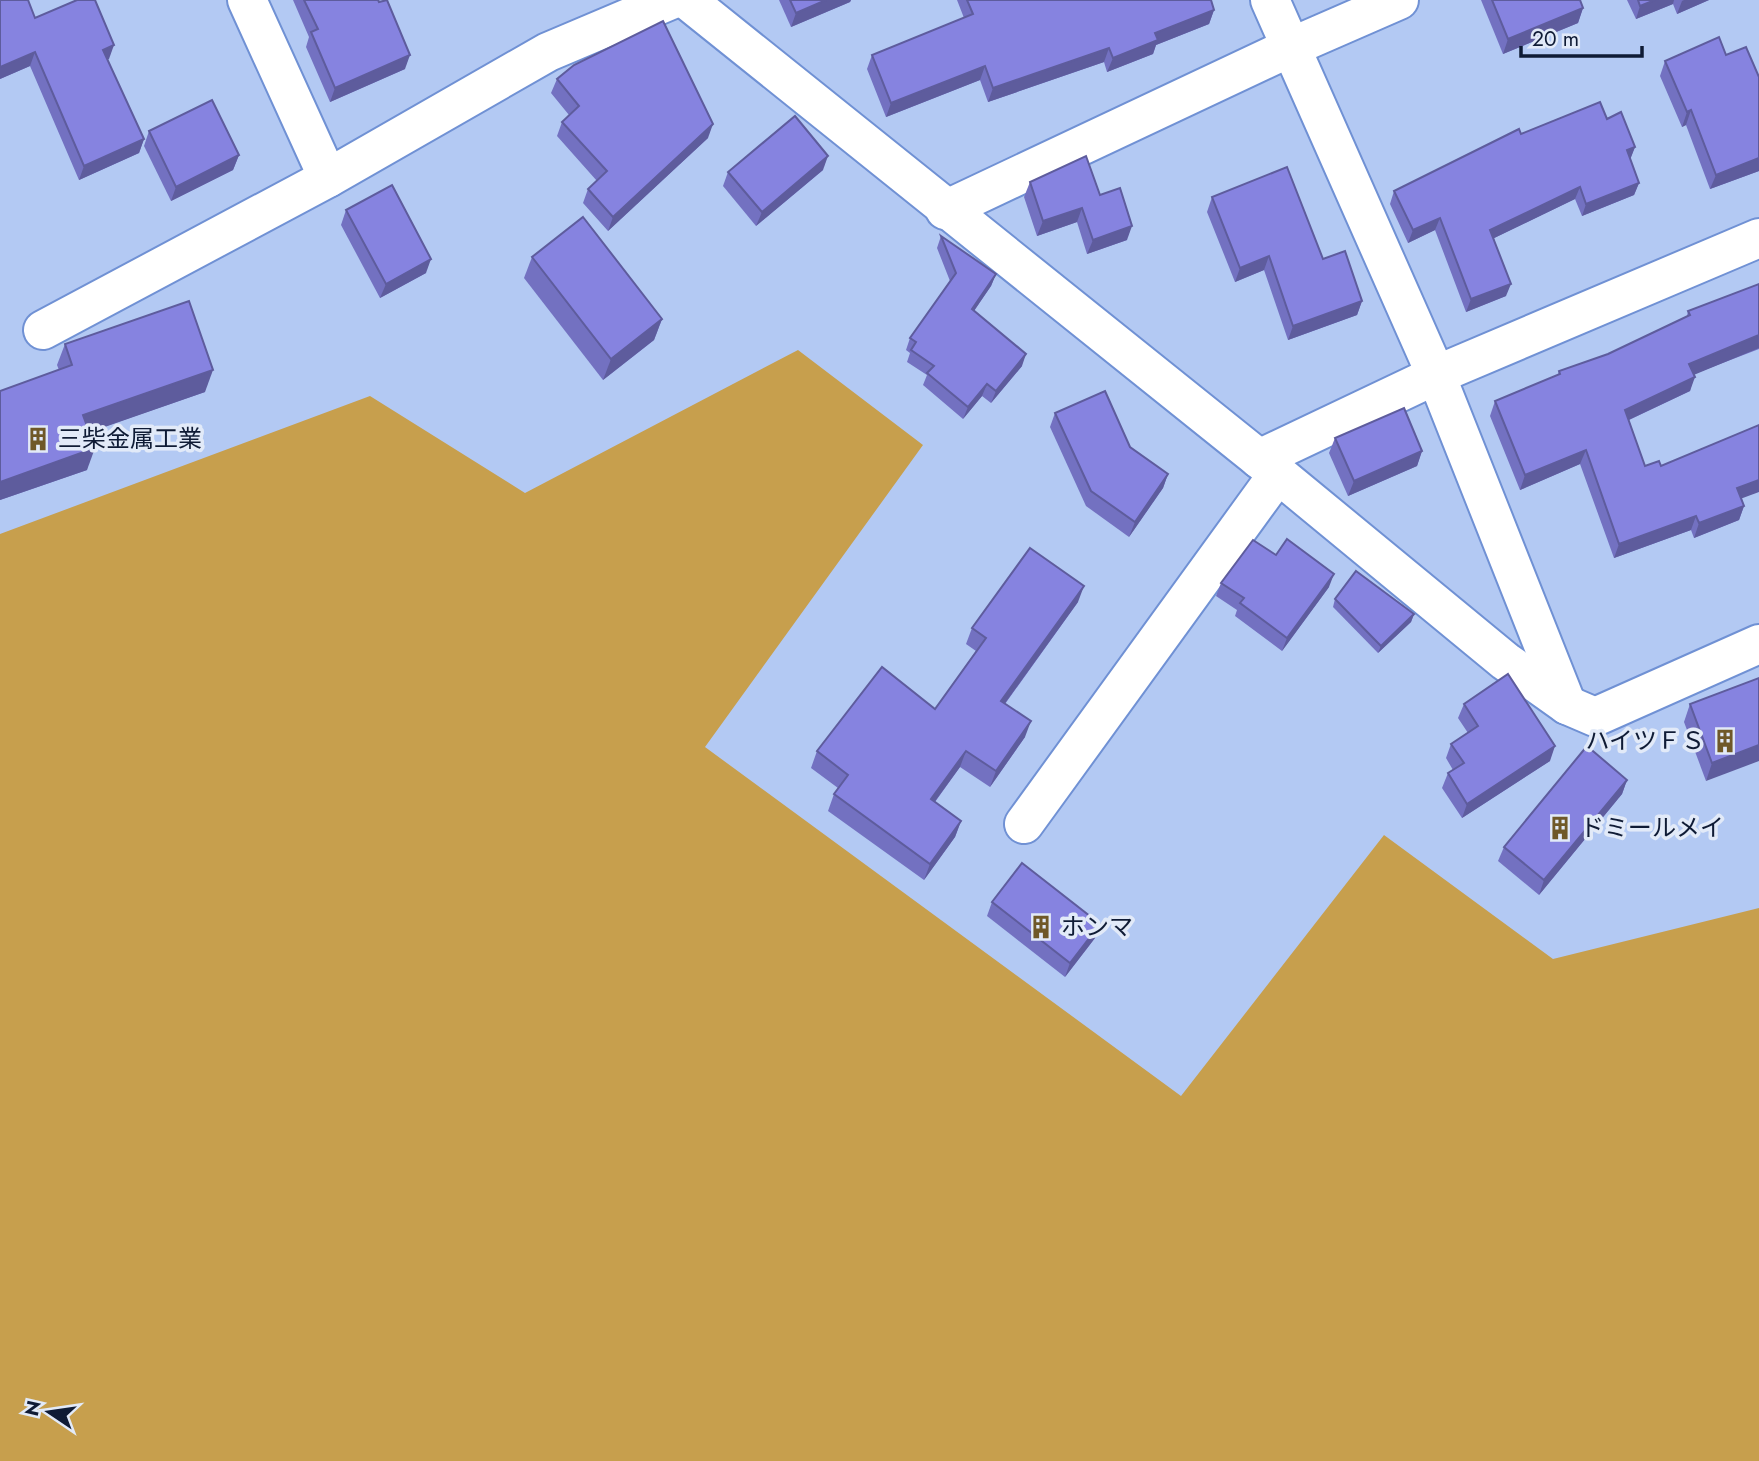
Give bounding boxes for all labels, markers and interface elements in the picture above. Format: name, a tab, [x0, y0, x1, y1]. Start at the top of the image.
scale bar	[1521, 14, 1642, 58]
text: 20 m	[1532, 24, 1579, 54]
place label: 三柴金属工業	[58, 421, 202, 456]
building icon: 三柴金属工業	[24, 425, 52, 453]
place label: ハイツＦＳ	[1585, 723, 1705, 758]
building icon: ハイツＦＳ	[1711, 727, 1739, 755]
place label: ドミールメイ	[1580, 810, 1724, 845]
building icon: ドミールメイ	[1546, 814, 1574, 842]
place label: ホンマ	[1061, 909, 1133, 944]
building icon: ホンマ	[1027, 913, 1055, 941]
north arrow	[14, 1377, 84, 1447]
text: N	[18, 1398, 48, 1419]

